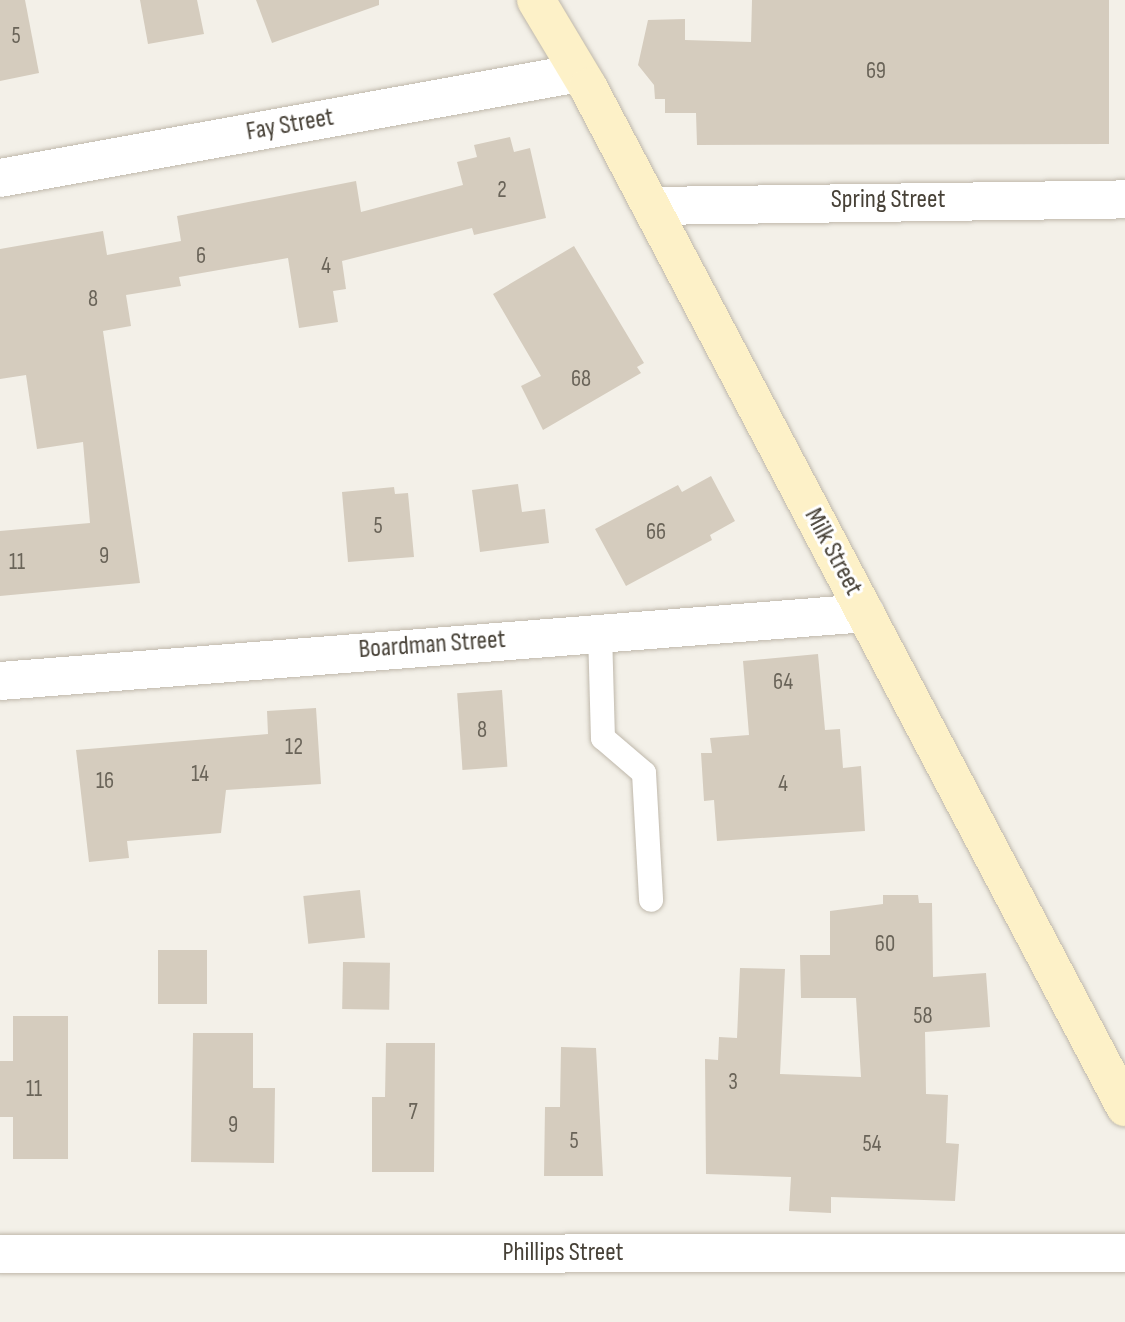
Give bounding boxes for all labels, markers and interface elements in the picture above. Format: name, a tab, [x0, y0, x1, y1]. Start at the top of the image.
house number: 5	[11, 22, 21, 50]
house number: 69	[866, 57, 886, 85]
street label: Fay Street	[244, 102, 336, 148]
house number: 2	[497, 176, 507, 204]
street label: Spring Street	[831, 184, 945, 216]
house number: 6	[196, 242, 206, 270]
house number: 4	[321, 252, 331, 280]
house number: 8	[88, 285, 98, 313]
house number: 68	[571, 365, 591, 393]
street label: Milk Street	[797, 503, 869, 601]
house number: 5	[373, 512, 383, 540]
house number: 66	[646, 518, 666, 546]
house number: 9	[99, 542, 109, 570]
house number: 11	[9, 548, 25, 576]
street label: Boardman Street	[358, 624, 506, 666]
house number: 64	[773, 668, 793, 696]
house number: 8	[477, 716, 487, 744]
house number: 12	[285, 733, 303, 761]
house number: 14	[191, 760, 209, 788]
house number: 16	[96, 767, 114, 795]
house number: 4	[778, 770, 788, 798]
house number: 60	[875, 930, 895, 958]
house number: 58	[913, 1002, 933, 1030]
house number: 3	[728, 1068, 738, 1096]
house number: 11	[26, 1075, 42, 1103]
house number: 7	[408, 1098, 418, 1126]
house number: 9	[228, 1111, 238, 1139]
house number: 5	[569, 1127, 579, 1155]
house number: 54	[863, 1130, 881, 1158]
street label: Phillips Street	[502, 1237, 624, 1269]

